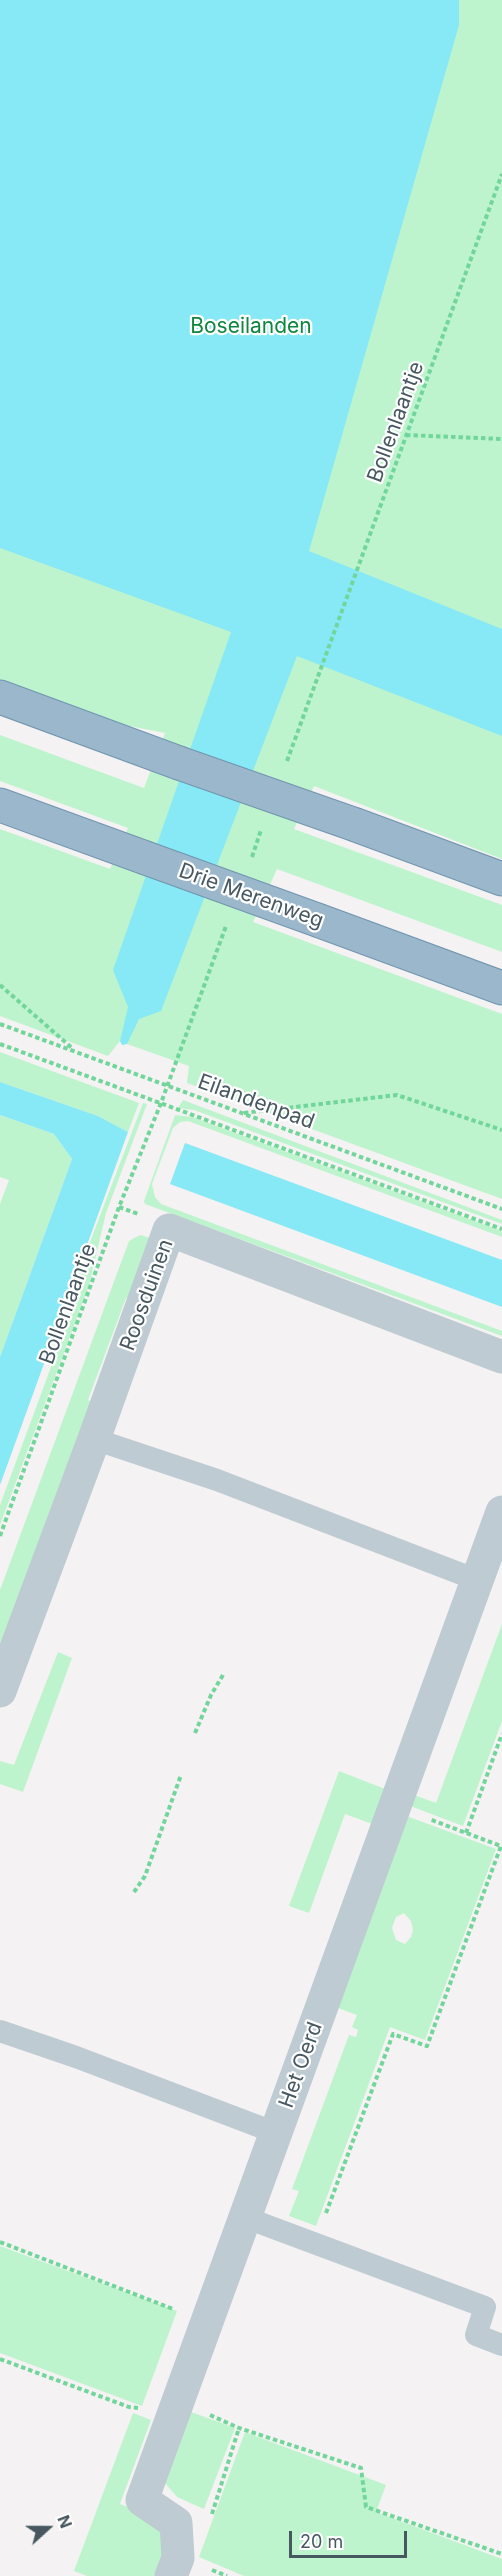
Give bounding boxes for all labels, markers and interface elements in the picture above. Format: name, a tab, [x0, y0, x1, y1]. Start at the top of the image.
park label: Boseilanden	[190, 314, 312, 340]
street label: Bollenlaantje	[363, 358, 429, 486]
street label: Drie Merenweg	[175, 858, 327, 934]
street label: Eilandenpad	[194, 1069, 318, 1135]
street label: Roosduinen	[115, 1236, 179, 1354]
street label: Bollenlaantje	[35, 1240, 101, 1368]
street label: Het Oerd	[274, 2019, 328, 2111]
north arrow	[18, 2498, 78, 2558]
text: N	[53, 2512, 76, 2531]
scale bar	[292, 2519, 410, 2557]
text: 20 m	[300, 2531, 343, 2552]

